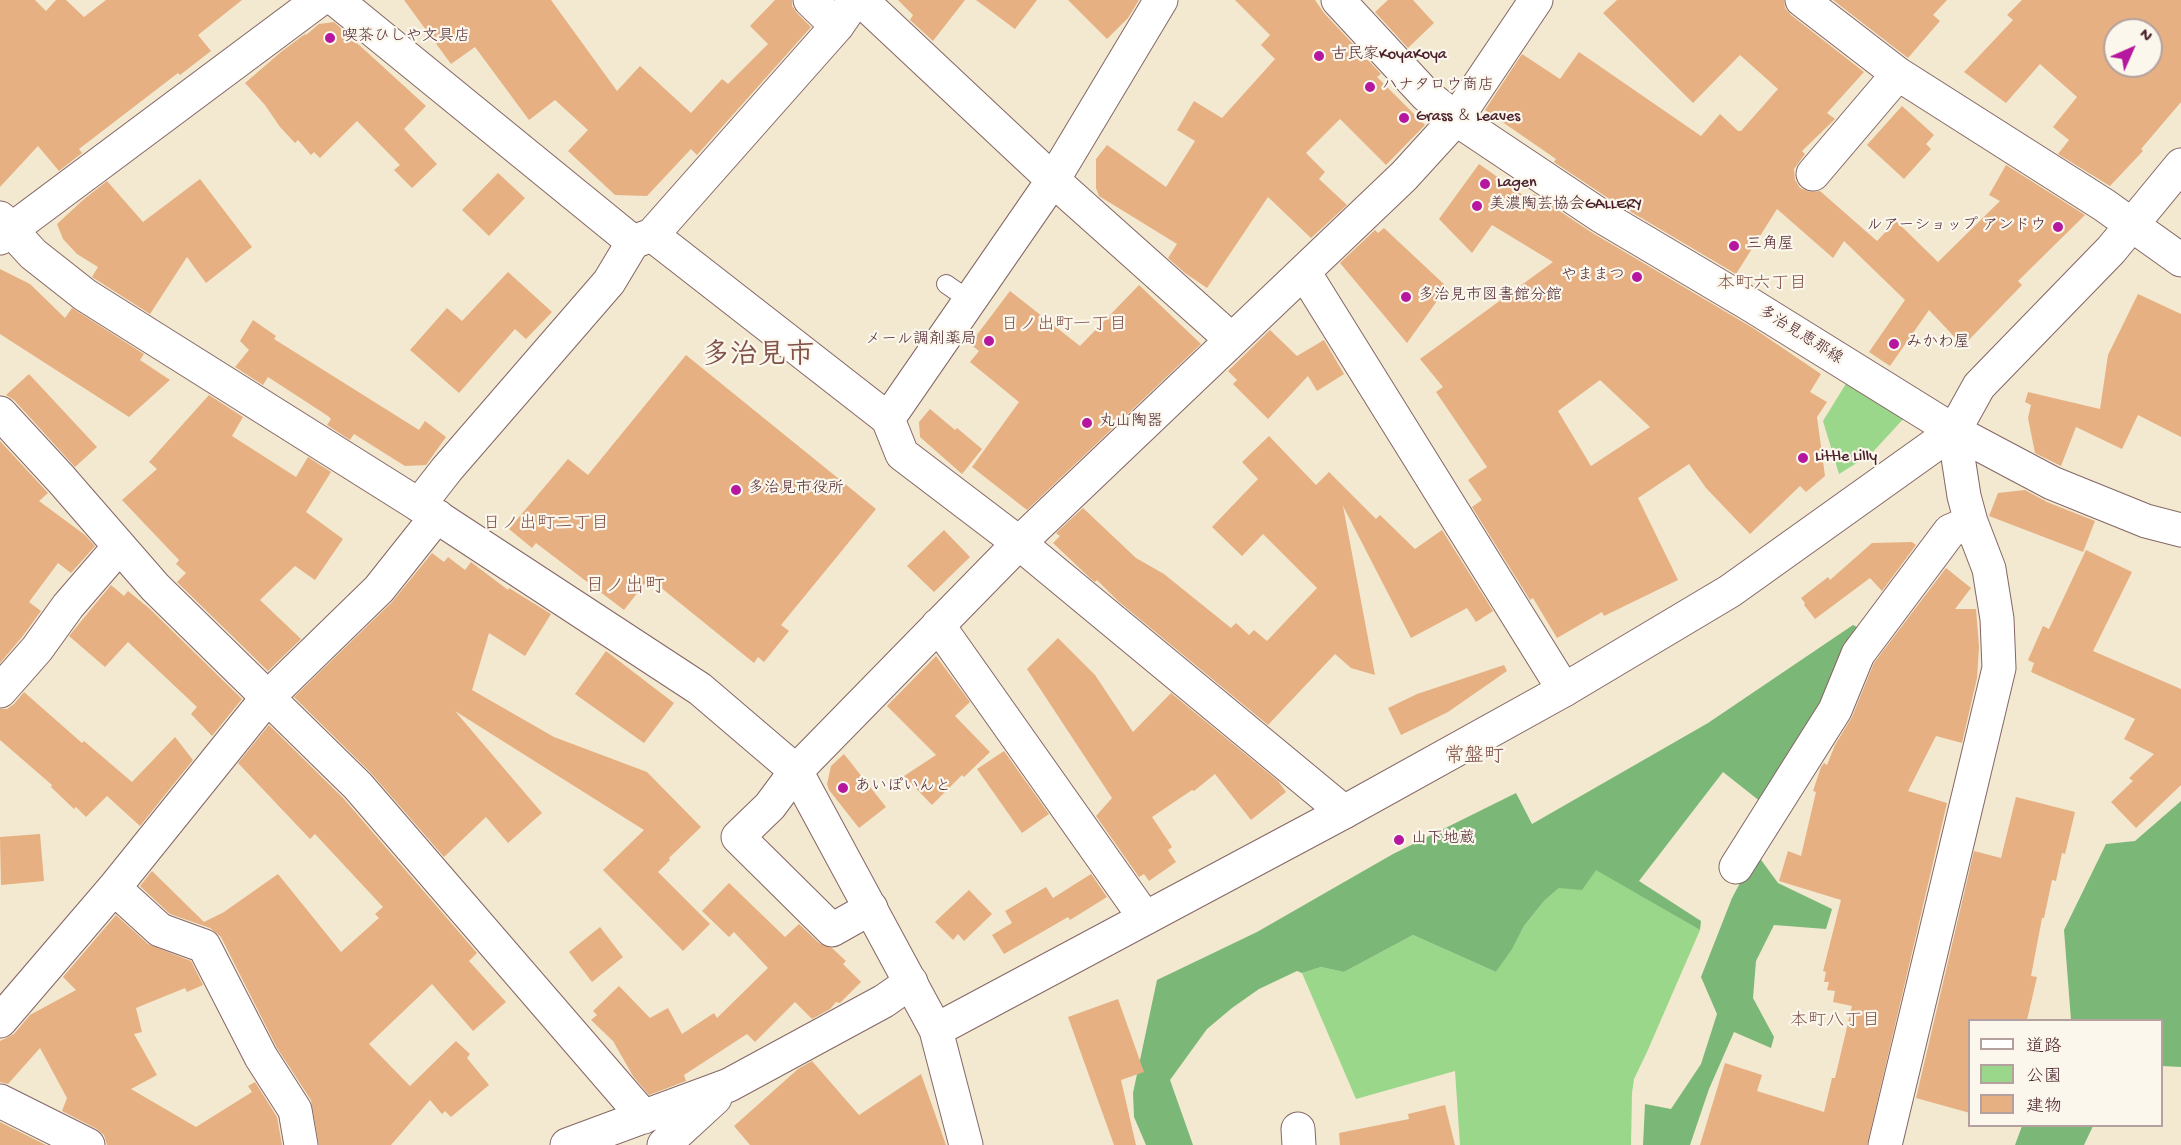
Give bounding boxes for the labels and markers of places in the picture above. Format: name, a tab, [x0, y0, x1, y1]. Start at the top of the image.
place label: 喫茶ひしや文具店	[342, 28, 470, 48]
marker: 喫茶ひしや文具店	[323, 31, 337, 45]
place label: 古民家KoyaKoya	[1331, 46, 1447, 66]
marker: 古民家KoyaKoya	[1312, 49, 1326, 63]
place label: ハナタロウ商店	[1382, 77, 1494, 97]
marker: ハナタロウ商店	[1363, 80, 1377, 94]
place label: Grass ＆ Leaves	[1416, 108, 1520, 128]
marker: Grass ＆ Leaves	[1397, 111, 1411, 125]
place label: Lagen	[1497, 174, 1537, 194]
marker: Lagen	[1478, 177, 1492, 191]
place label: 美濃陶芸協会GALLERY	[1489, 196, 1642, 216]
marker: 美濃陶芸協会GALLERY	[1470, 199, 1484, 213]
place label: ルアーショップ アンドウ	[1867, 217, 2046, 237]
marker: ルアーショップ アンドウ	[2051, 220, 2065, 234]
place label: 三角屋	[1746, 236, 1794, 256]
marker: 三角屋	[1727, 239, 1741, 253]
place label: やままつ	[1561, 267, 1625, 287]
marker: やままつ	[1630, 270, 1644, 284]
place label: 多治見市図書館分館	[1418, 287, 1562, 307]
marker: 多治見市図書館分館	[1399, 290, 1413, 304]
place label: メール調剤薬局	[865, 331, 977, 351]
marker: メール調剤薬局	[982, 334, 996, 348]
place label: みかわ屋	[1906, 334, 1970, 354]
marker: みかわ屋	[1887, 337, 1901, 351]
place label: 丸山陶器	[1099, 413, 1163, 433]
marker: 丸山陶器	[1080, 416, 1094, 430]
place label: Little Lilly	[1815, 448, 1877, 468]
marker: Little Lilly	[1796, 451, 1810, 465]
place label: 多治見市役所	[748, 480, 844, 500]
marker: 多治見市役所	[729, 483, 743, 497]
place label: あいぽいんと	[855, 778, 951, 798]
marker: あいぽいんと	[836, 781, 850, 795]
place label: 山下地蔵	[1411, 830, 1475, 850]
marker: 山下地蔵	[1392, 833, 1406, 847]

